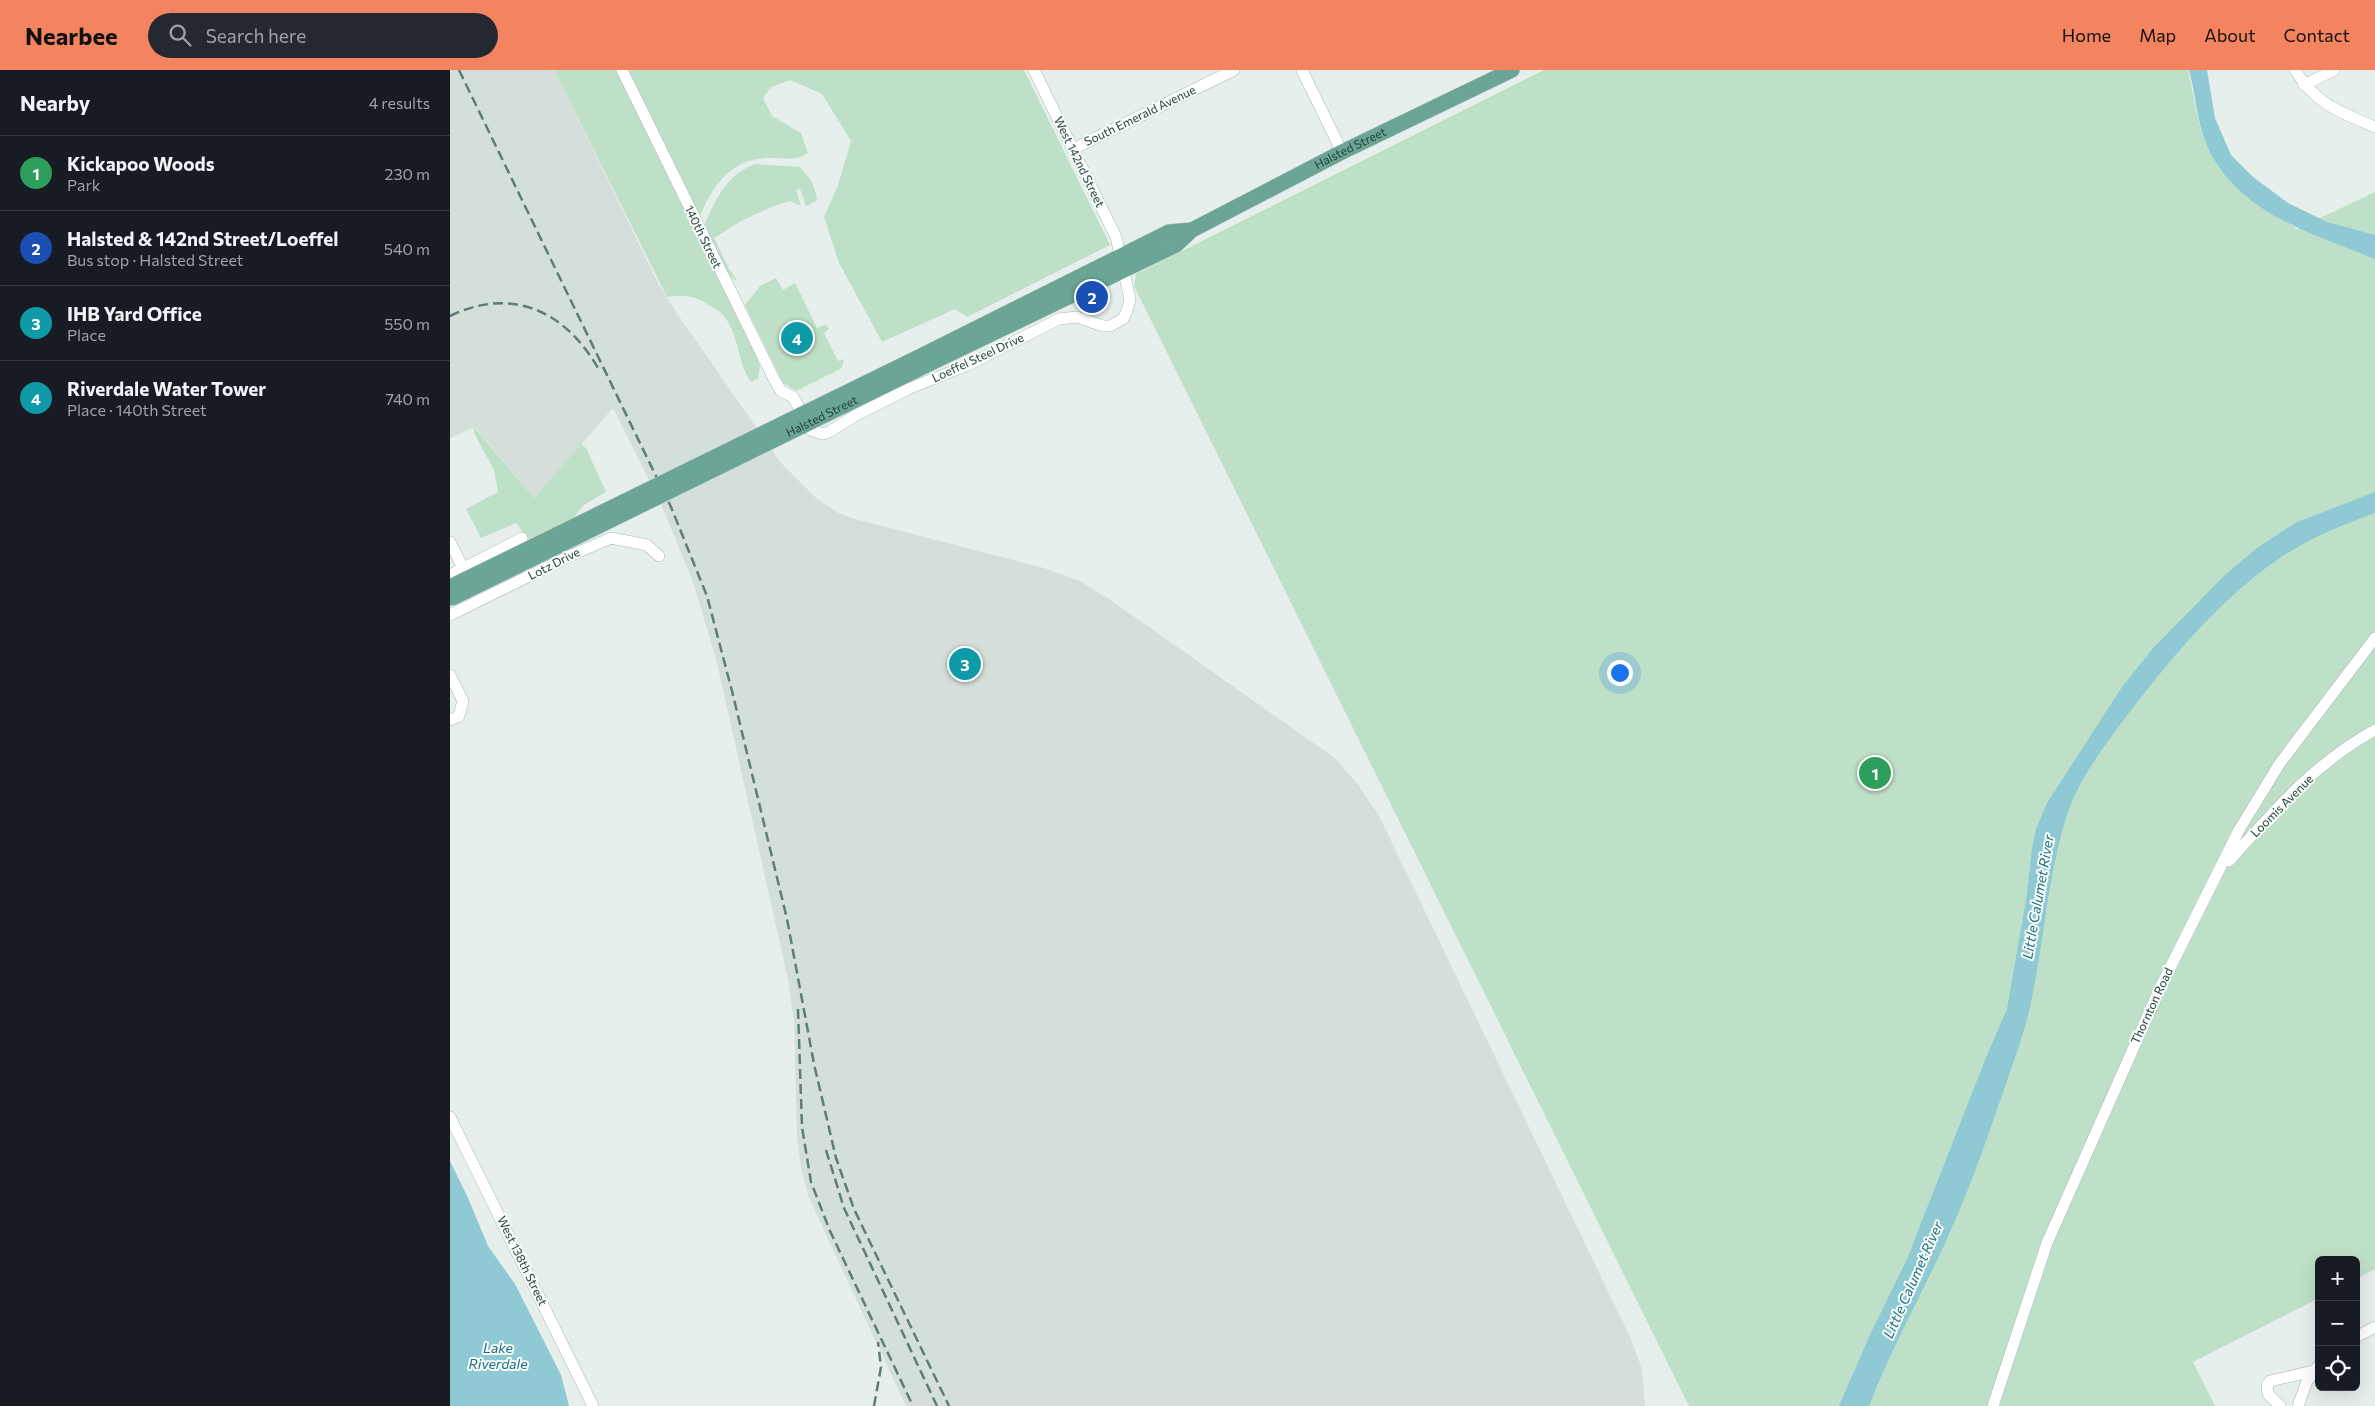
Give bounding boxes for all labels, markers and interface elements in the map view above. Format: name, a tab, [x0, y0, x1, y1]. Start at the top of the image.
search box	[148, 13, 498, 58]
text: Nearbee	[25, 21, 118, 50]
icon: search	[166, 21, 194, 49]
text: Search here	[206, 24, 306, 47]
text: Home	[2062, 24, 2111, 46]
text: Map	[2139, 24, 2176, 46]
text: About	[2204, 24, 2256, 46]
text: Contact	[2284, 24, 2350, 46]
street label: South Emerald Avenue	[1082, 82, 1198, 148]
text: Nearby	[20, 90, 90, 115]
text: 4 results	[369, 93, 430, 112]
street label: West 142nd Street	[1052, 114, 1108, 209]
street label: Halsted Street	[1312, 124, 1388, 171]
text: Kickapoo Woods	[67, 152, 215, 175]
text: 1	[32, 164, 40, 183]
text: 230 m	[385, 164, 430, 183]
text: Park	[67, 175, 100, 194]
street label: 140th Street	[683, 203, 725, 270]
text: Halsted & 142nd Street/Loeffel	[67, 227, 338, 250]
text: 2	[31, 239, 41, 258]
text: 540 m	[384, 239, 430, 258]
text: Bus stop · Halsted Street	[67, 250, 243, 269]
pin: 2	[1076, 278, 1108, 316]
text: IHB Yard Office	[67, 302, 202, 325]
text: 3	[31, 314, 41, 333]
text: 550 m	[384, 314, 430, 333]
pin: 4	[781, 319, 813, 357]
text: Place	[67, 325, 106, 344]
street label: Loeffel Steel Drive	[929, 330, 1026, 384]
text: Riverdale Water Tower	[67, 377, 266, 400]
text: 4	[31, 389, 41, 408]
text: 740 m	[385, 389, 430, 408]
street label: Halsted Street	[783, 392, 860, 439]
text: Place · 140th Street	[67, 400, 207, 419]
street label: Lotz Drive	[525, 544, 582, 582]
pin: 3	[949, 645, 981, 683]
your location	[1607, 660, 1633, 686]
pin: 1	[1859, 754, 1891, 792]
street label: Loomis Avenue	[2247, 771, 2315, 839]
water label: Little Calumet River	[2018, 833, 2057, 960]
street label: Thornton Road	[2127, 965, 2175, 1046]
street label: West 138th Street	[495, 1214, 551, 1308]
water label: Little Calumet River	[1879, 1218, 1946, 1341]
map controls	[2315, 1256, 2360, 1391]
button: +	[2315, 1256, 2360, 1301]
button: −	[2315, 1301, 2360, 1346]
water label: Lake Riverdale	[468, 1339, 528, 1372]
button: locate	[2315, 1346, 2360, 1391]

